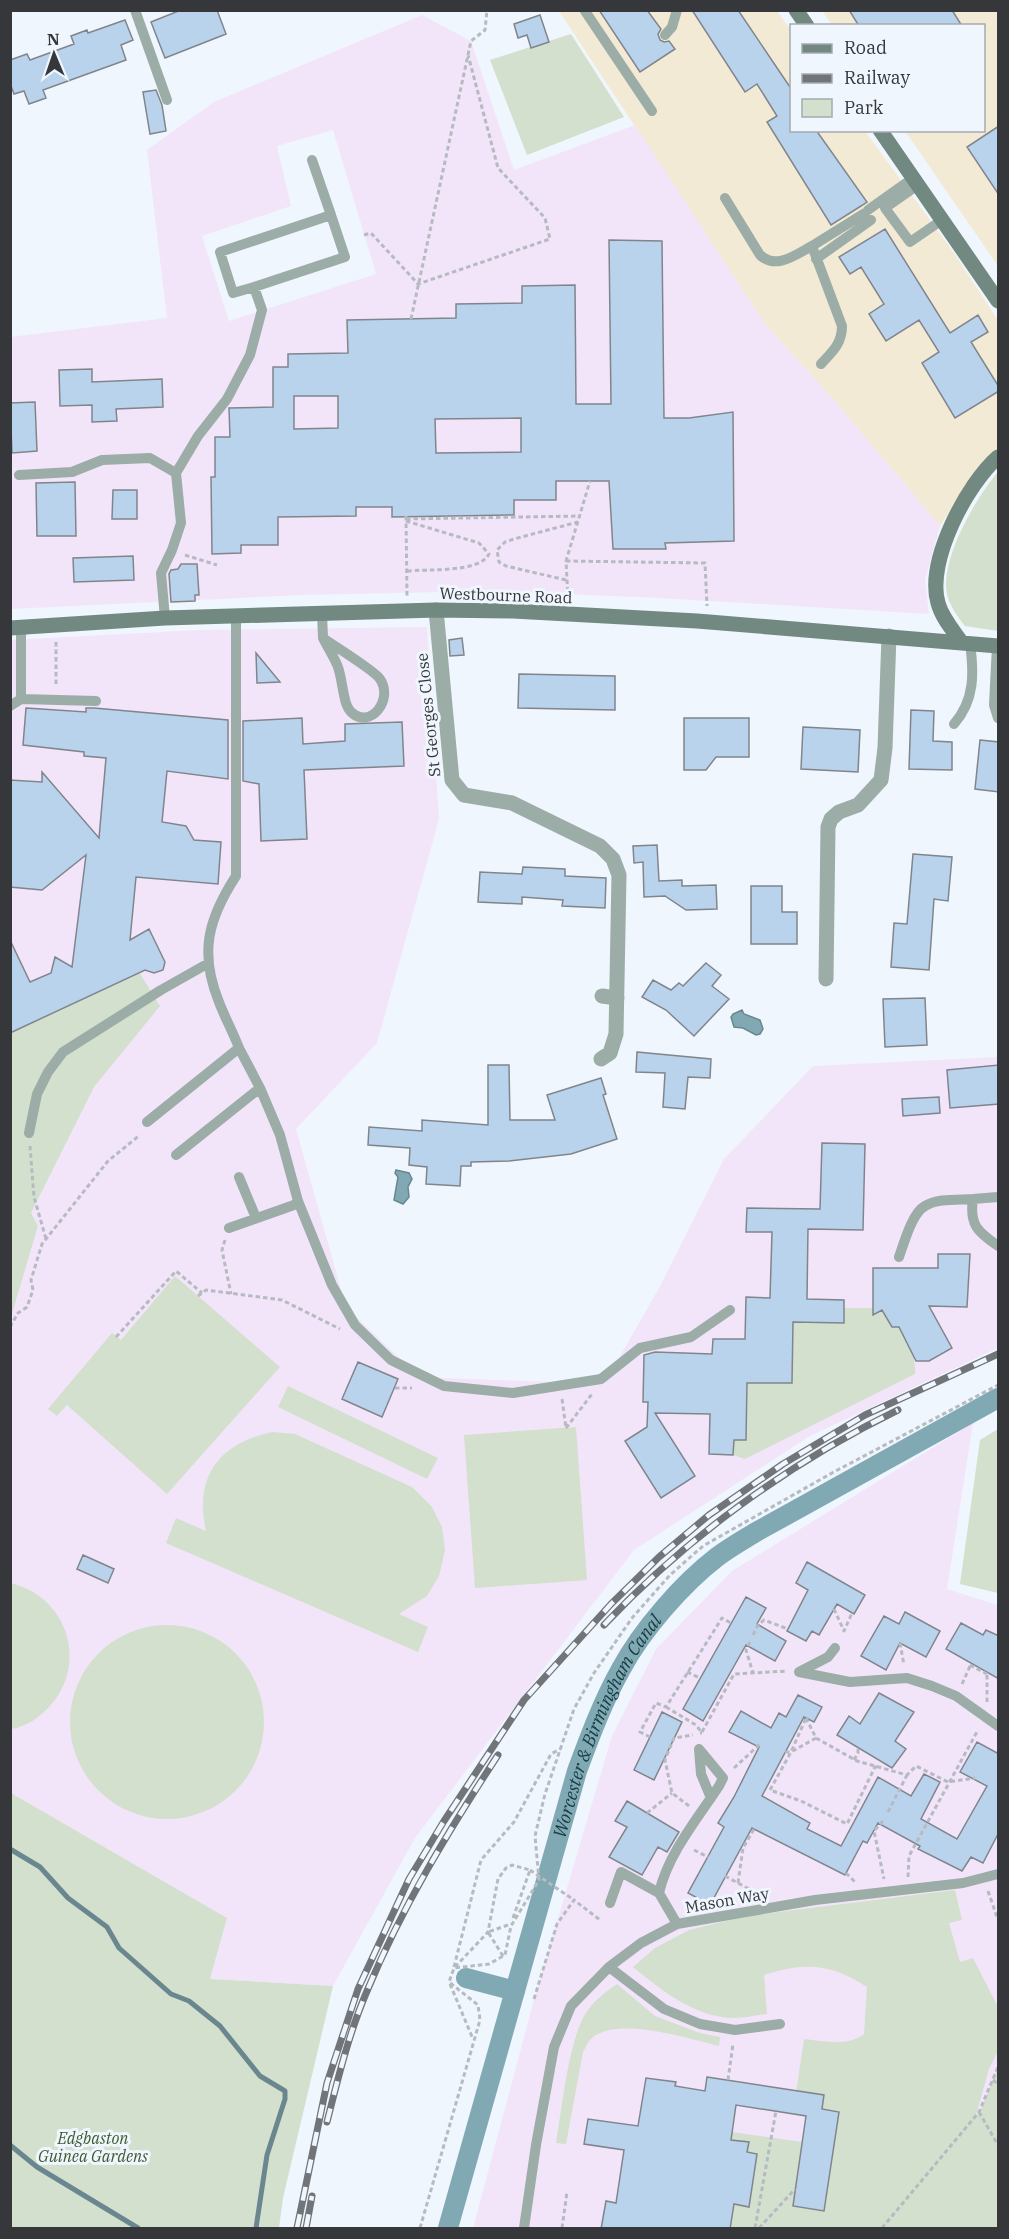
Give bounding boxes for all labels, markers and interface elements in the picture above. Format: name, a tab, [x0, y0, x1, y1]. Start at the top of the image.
north arrow	[24, 24, 84, 84]
legend	[790, 24, 985, 132]
text: N	[47, 29, 60, 49]
text: Road	[844, 36, 887, 59]
text: Railway	[844, 66, 910, 89]
text: Park	[844, 96, 884, 119]
street label: Westbourne Road	[439, 583, 573, 607]
street label: St Georges Close	[412, 652, 444, 778]
water label: Worcester & Birmingham Canal	[547, 1609, 667, 1840]
street label: Mason Way	[683, 1883, 771, 1917]
park label: Edgbaston Guinea Gardens	[38, 2128, 148, 2166]

